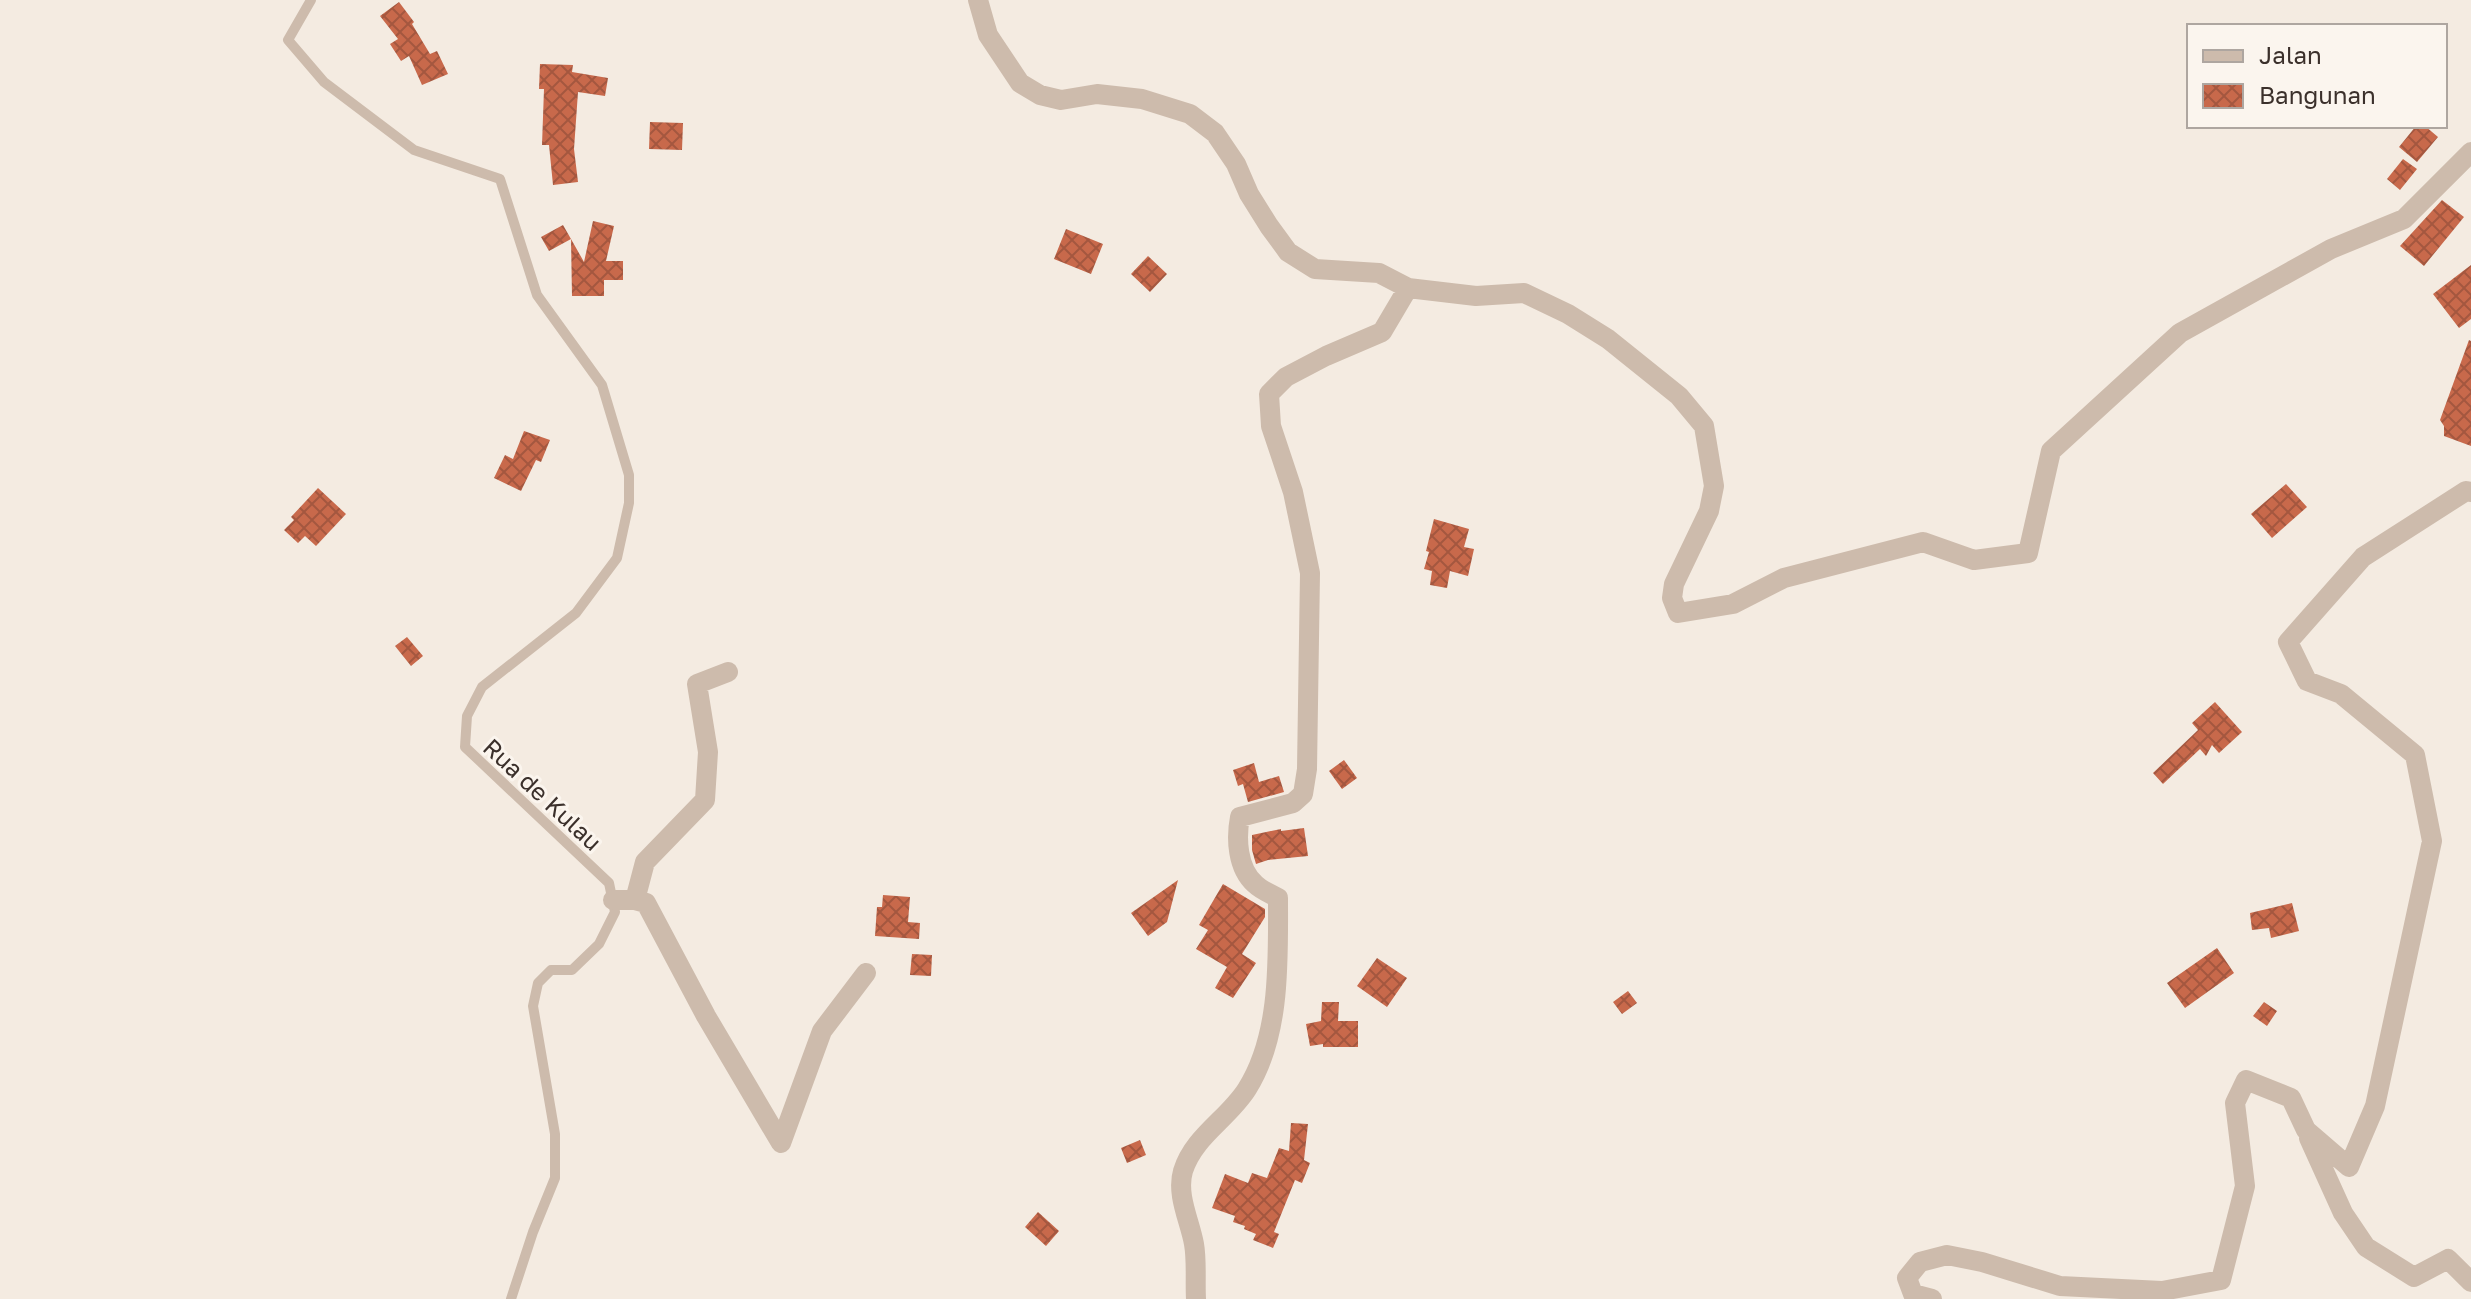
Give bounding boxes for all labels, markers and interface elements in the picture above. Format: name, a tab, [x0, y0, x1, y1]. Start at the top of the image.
legend	[2187, 24, 2447, 128]
text: Jalan	[2259, 40, 2322, 69]
text: Bangunan	[2259, 80, 2376, 109]
street label: Rua de Kulau	[478, 732, 608, 856]

